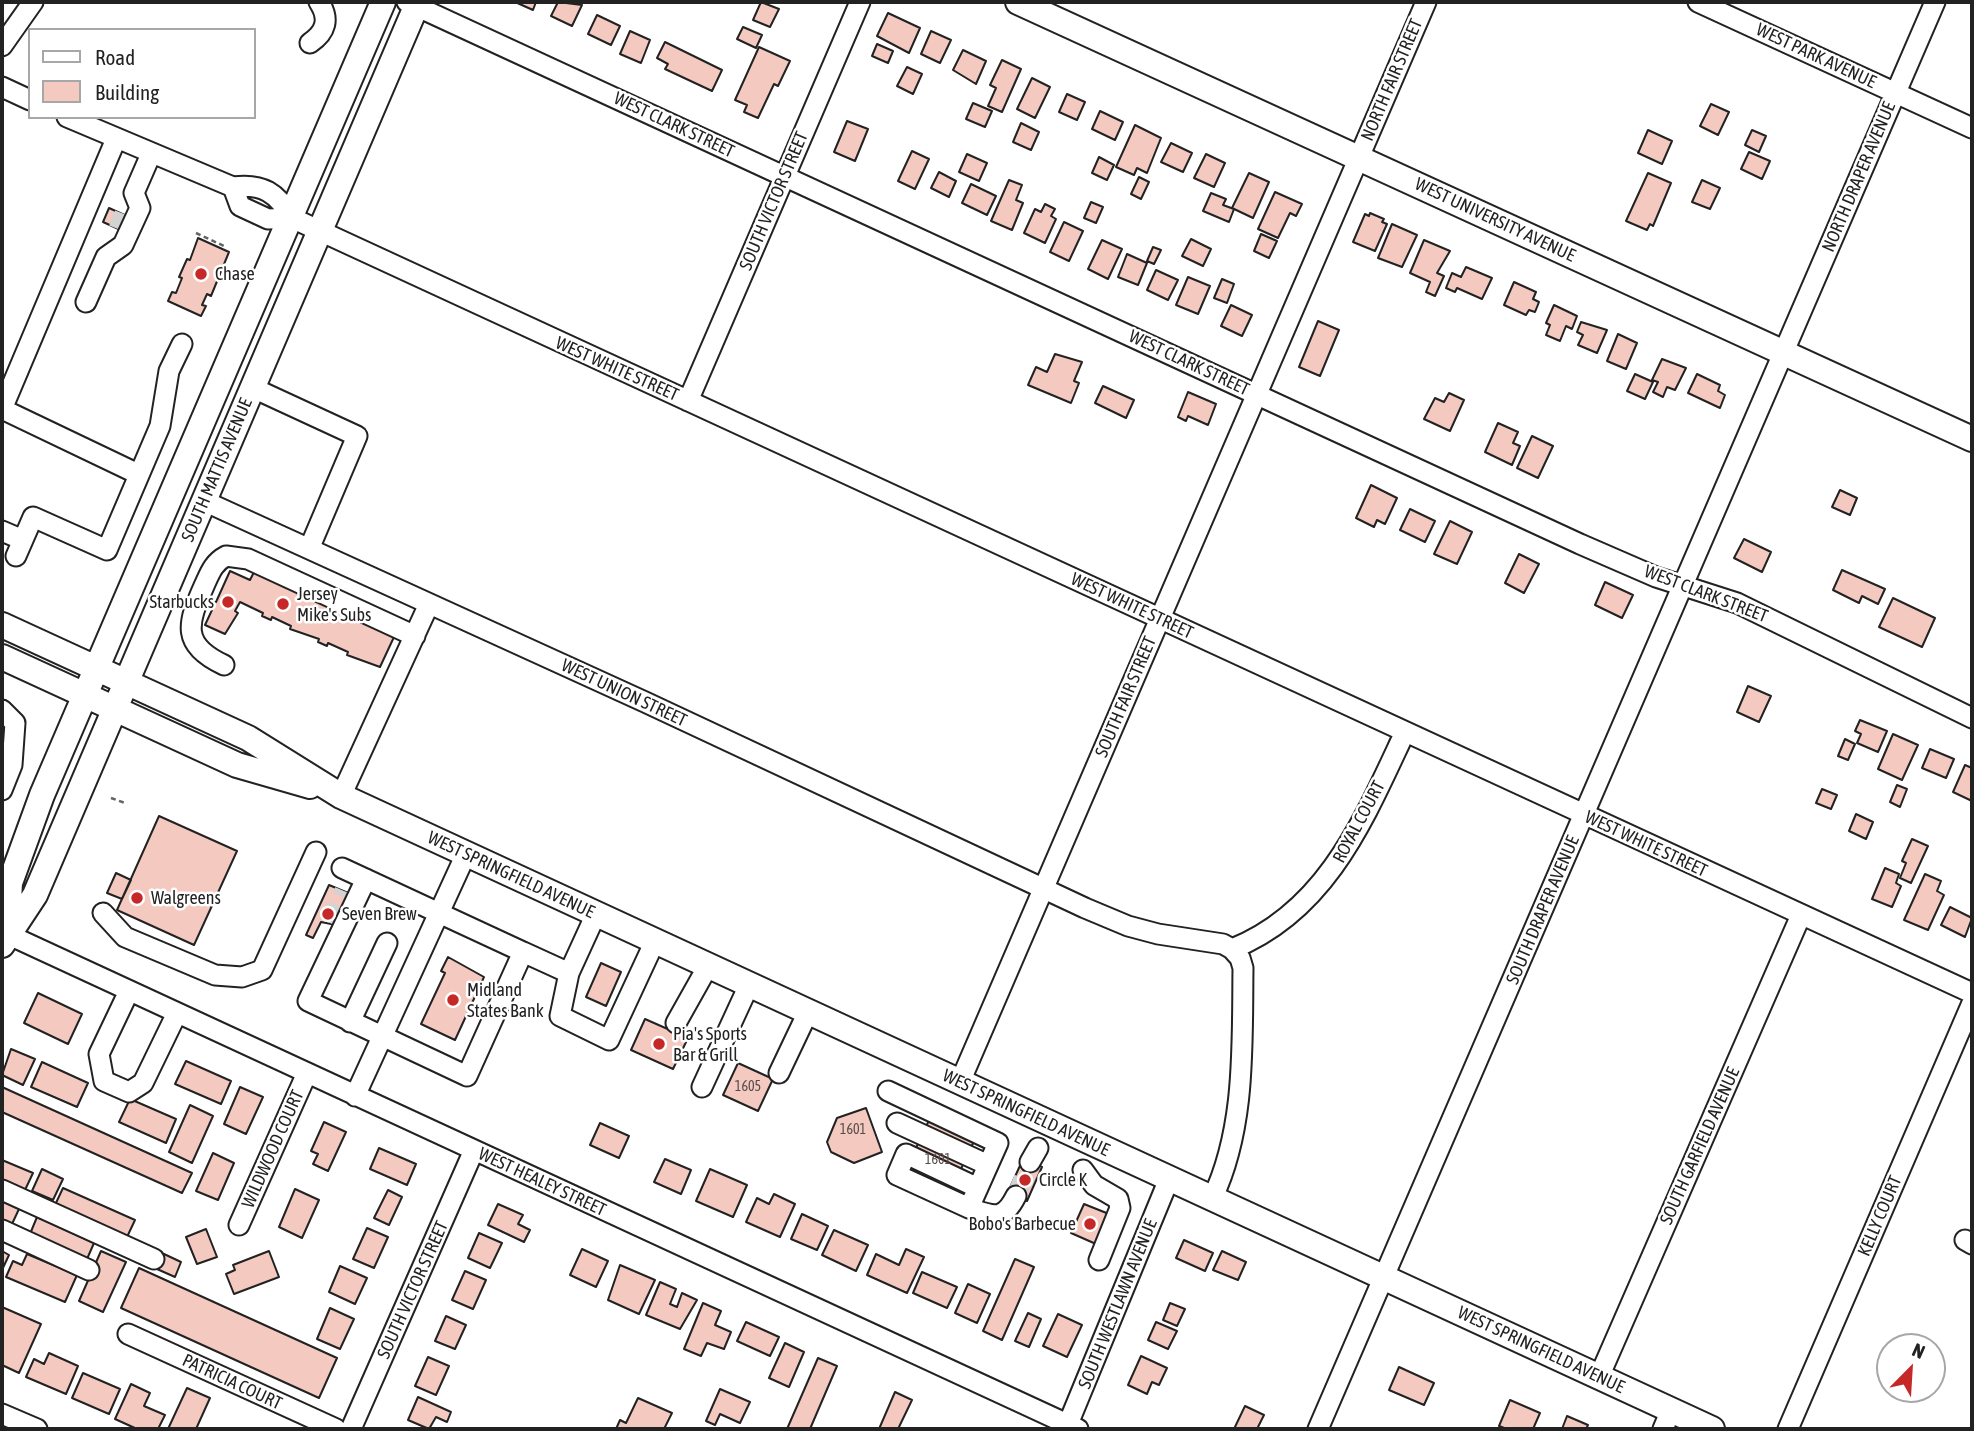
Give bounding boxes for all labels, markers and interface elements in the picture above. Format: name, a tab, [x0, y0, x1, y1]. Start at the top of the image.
street label: NORTH FAIR STREET	[1357, 16, 1427, 144]
street label: WEST PARK AVENUE	[1753, 19, 1879, 93]
legend	[28, 28, 256, 119]
text: Road	[95, 45, 135, 69]
text: Building	[95, 80, 159, 104]
street label: WEST CLARK STREET	[610, 88, 738, 162]
street label: NORTH DRAPER AVENUE	[1818, 99, 1900, 255]
street label: SOUTH VICTOR STREET	[735, 129, 813, 273]
street label: WEST UNIVERSITY AVENUE	[1411, 173, 1579, 267]
place label: Chase	[215, 263, 255, 285]
marker: Chase	[193, 266, 209, 282]
street label: WEST CLARK STREET	[1125, 326, 1253, 400]
street label: WEST WHITE STREET	[552, 332, 682, 406]
street label: SOUTH MATTIS AVENUE	[177, 395, 257, 545]
street label: WEST CLARK STREET	[1641, 561, 1771, 627]
street label: WEST WHITE STREET	[1067, 568, 1197, 644]
place label: Jersey Mike's Subs	[297, 583, 371, 626]
place label: Starbucks	[149, 591, 214, 613]
marker: Starbucks	[220, 594, 236, 610]
marker: Jersey Mike's Subs	[275, 596, 291, 612]
street label: SOUTH FAIR STREET	[1091, 633, 1161, 761]
street label: WEST UNION STREET	[558, 655, 690, 731]
street label: ROYAL COURT	[1328, 777, 1390, 867]
street label: WEST WHITE STREET	[1581, 806, 1711, 882]
street label: WEST SPRINGFIELD AVENUE	[424, 827, 598, 923]
street label: SOUTH DRAPER AVENUE	[1502, 832, 1584, 988]
place label: Walgreens	[151, 887, 221, 909]
marker: Walgreens	[129, 890, 145, 906]
place label: Seven Brew	[342, 903, 417, 925]
marker: Seven Brew	[320, 906, 336, 922]
place label: Midland States Bank	[467, 979, 544, 1021]
marker: Midland States Bank	[445, 992, 461, 1008]
place label: Pia's Sports Bar & Grill	[673, 1023, 747, 1066]
marker: Pia's Sports Bar & Grill	[651, 1036, 667, 1052]
street label: SOUTH GARFIELD AVENUE	[1656, 1064, 1744, 1228]
street label: WEST SPRINGFIELD AVENUE	[939, 1065, 1113, 1161]
house number: 1605	[735, 1079, 761, 1095]
street label: WILDWOOD COURT	[237, 1087, 309, 1211]
house number: 1601	[840, 1122, 866, 1138]
street label: WEST HEALEY STREET	[475, 1143, 609, 1221]
house number: 1601	[925, 1152, 951, 1168]
place label: Circle K	[1039, 1169, 1087, 1191]
marker: Circle K	[1017, 1172, 1033, 1188]
street label: KELLY COURT	[1853, 1172, 1907, 1260]
place label: Bobo's Barbecue	[969, 1213, 1076, 1235]
street label: SOUTH WESTLAWN AVENUE	[1074, 1216, 1162, 1392]
marker: Bobo's Barbecue	[1082, 1216, 1098, 1232]
street label: SOUTH VICTOR STREET	[373, 1218, 453, 1362]
street label: WEST SPRINGFIELD AVENUE	[1454, 1302, 1628, 1398]
north arrow	[1876, 1333, 1946, 1403]
text: N	[1909, 1338, 1928, 1363]
street label: PATRICIA COURT	[179, 1350, 285, 1414]

